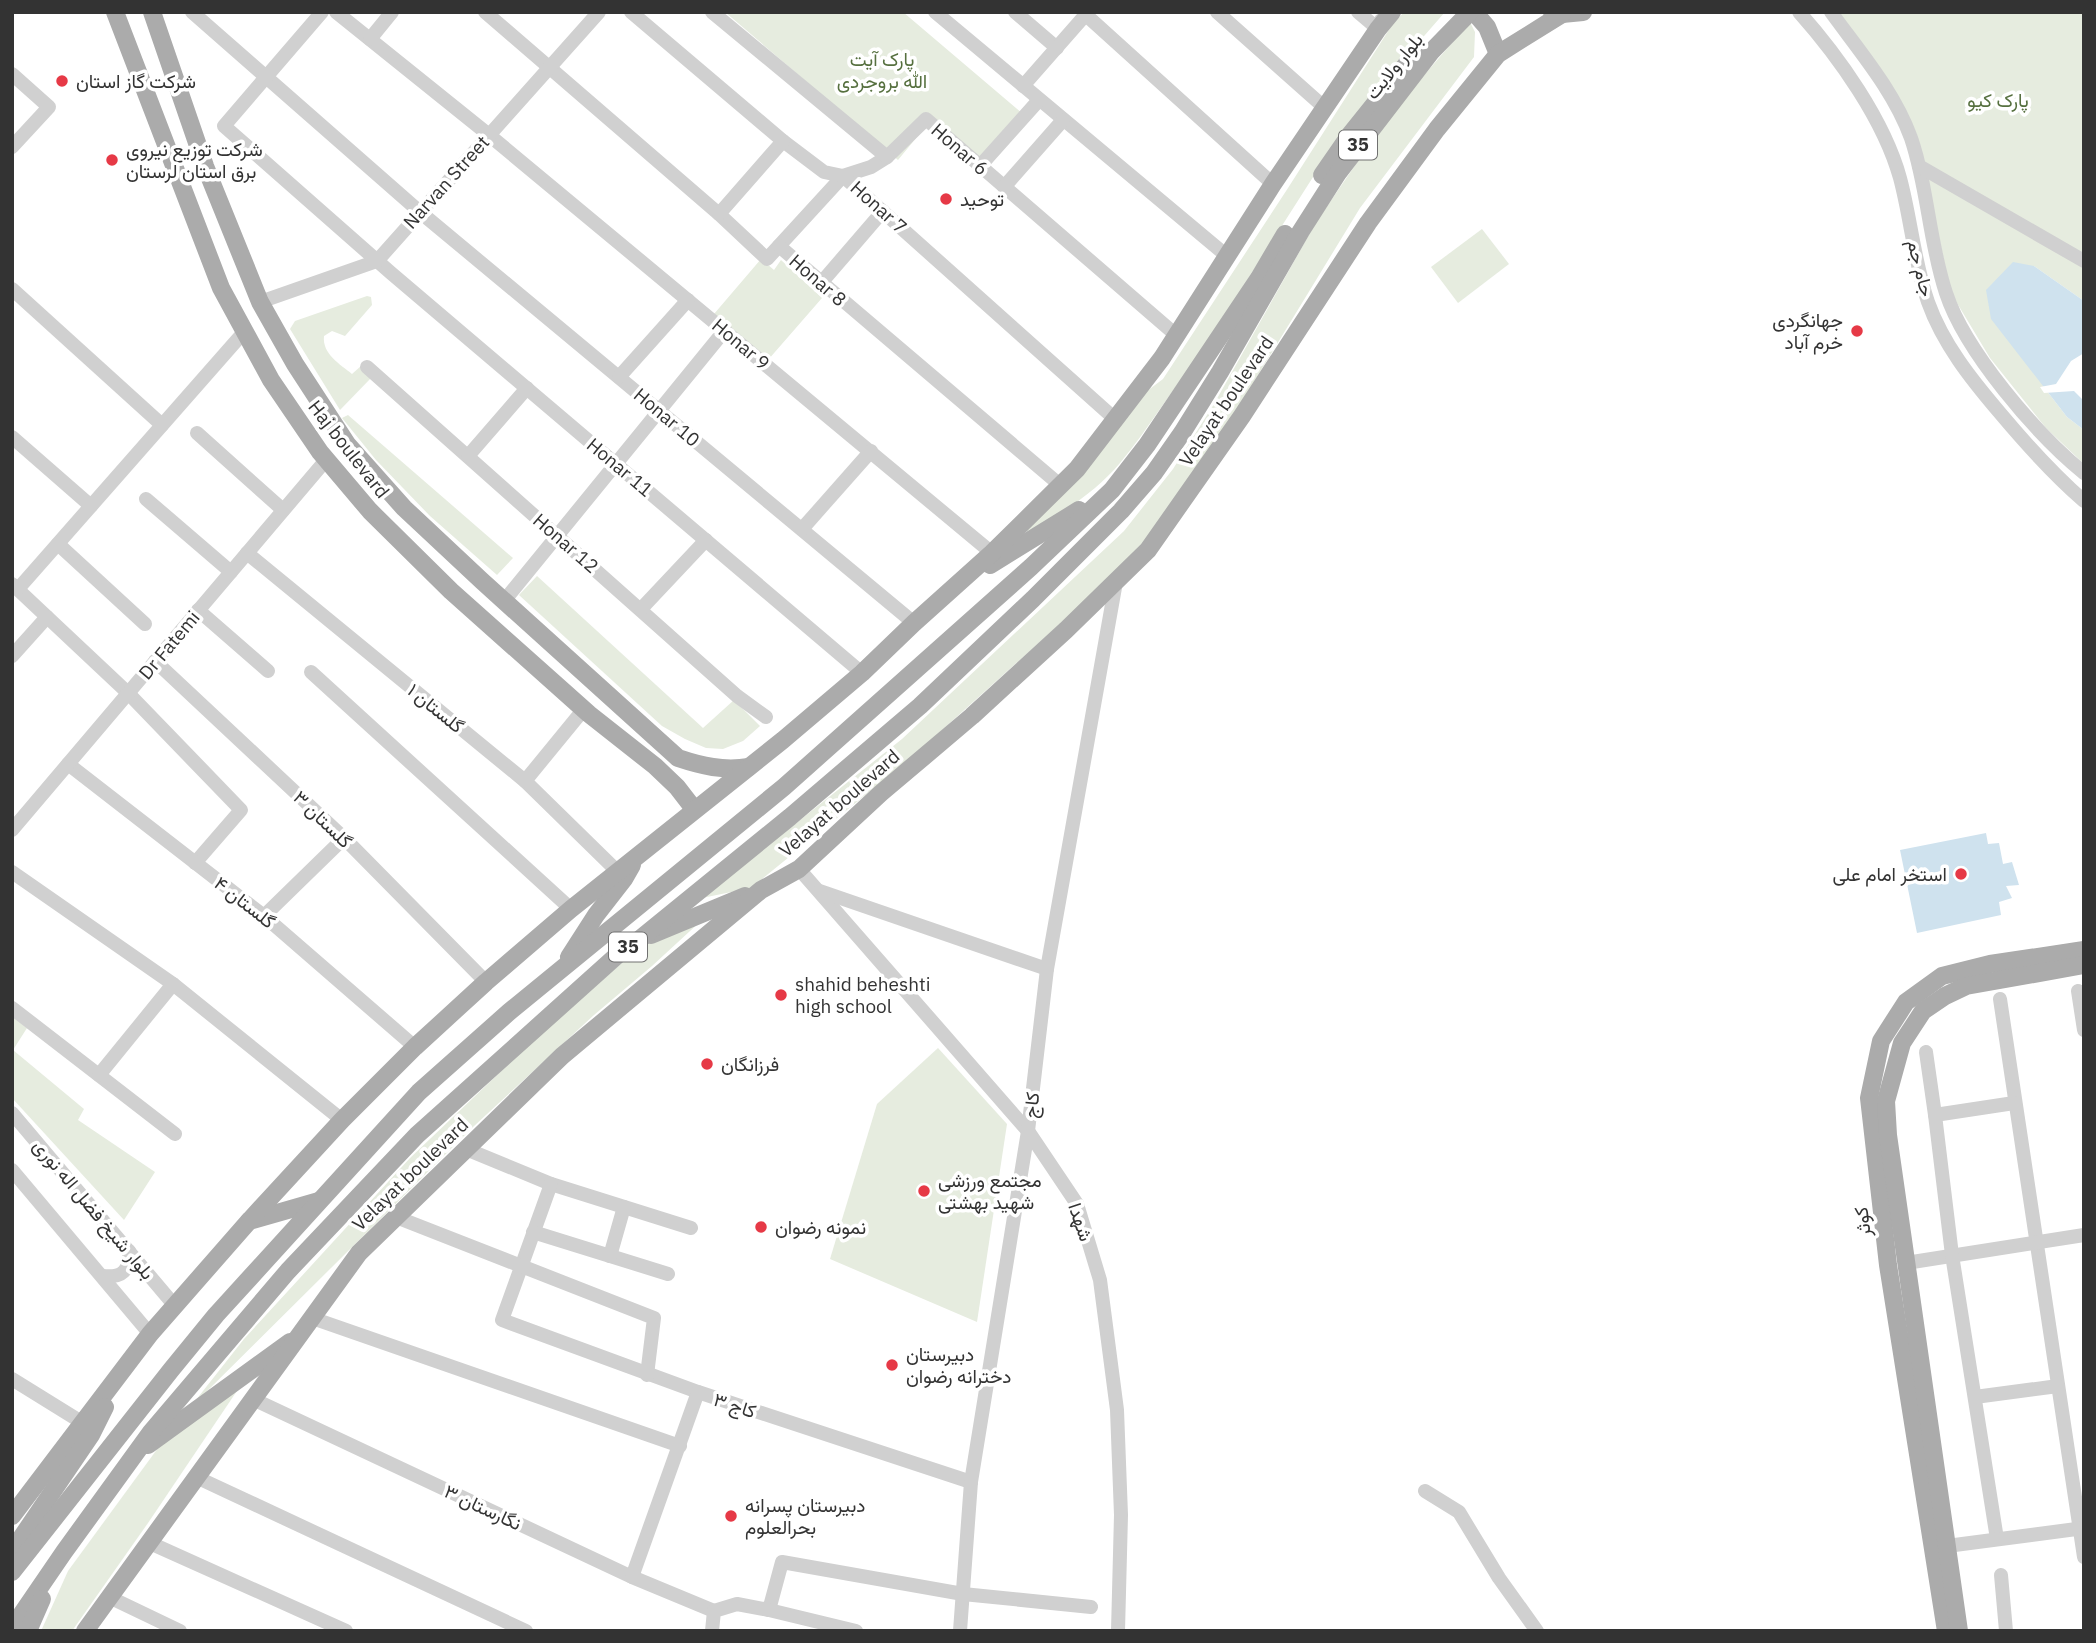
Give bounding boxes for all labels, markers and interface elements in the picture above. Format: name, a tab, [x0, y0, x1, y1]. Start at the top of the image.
street label: بلوار ولایت	[1360, 28, 1428, 104]
park label: پارک آیت الله بروجردی	[837, 47, 927, 93]
place label: شرکت گاز استان	[76, 69, 196, 93]
marker: شرکت گاز استان	[54, 73, 70, 89]
park label: پارک کیو	[1967, 88, 2029, 114]
street label: Honar 6	[927, 118, 993, 180]
street label: Narvan Street	[398, 130, 494, 234]
road number: 35	[1339, 130, 1377, 160]
place label: شرکت توزیع نیروی برق استان لرستان	[126, 137, 263, 183]
marker: شرکت توزیع نیروی برق استان لرستان	[104, 152, 120, 168]
street label: Honar 7	[846, 175, 912, 239]
place label: توحید	[960, 187, 1004, 211]
marker: توحید	[938, 191, 954, 207]
street label: جام جم	[1901, 237, 1940, 299]
street label: Honar 8	[785, 249, 851, 311]
place label: جهانگردى خرم آباد	[1772, 308, 1843, 355]
street label: Honar 9	[707, 313, 775, 375]
marker: جهانگردى خرم آباد	[1849, 323, 1865, 339]
street label: Velayat boulevard	[1173, 331, 1279, 471]
street label: Honar 10	[629, 382, 705, 452]
street label: Haj boulevard	[303, 395, 395, 503]
street label: Honar 11	[582, 432, 658, 502]
street label: Honar 12	[528, 508, 604, 578]
street label: Dr Fatemi	[133, 606, 205, 684]
street label: گلستان ۱	[403, 678, 469, 738]
street label: Velayat boulevard	[774, 744, 904, 862]
street label: گلستان ۳	[289, 785, 357, 853]
place label: استخر امام علی	[1832, 862, 1947, 887]
marker: استخر امام علی	[1953, 866, 1969, 882]
street label: گلستان ۴	[210, 871, 280, 933]
road number: 35	[609, 932, 647, 962]
place label: shahid beheshti high school	[795, 972, 930, 1018]
marker: shahid beheshti high school	[773, 987, 789, 1003]
place label: فرزانگان	[721, 1052, 779, 1076]
marker: فرزانگان	[699, 1056, 715, 1072]
street label: کاج	[1018, 1091, 1045, 1119]
street label: Velayat boulevard	[347, 1112, 473, 1236]
street label: بلوار شیخ فضل اله نوری	[27, 1134, 160, 1285]
place label: مجتمع ورزشی شهید بهشتی	[938, 1168, 1042, 1214]
marker: مجتمع ورزشی شهید بهشتی	[916, 1183, 932, 1199]
street label: شهدا	[1063, 1200, 1099, 1244]
street label: کوثر	[1848, 1206, 1876, 1239]
place label: نمونه رضوان	[775, 1215, 866, 1239]
marker: نمونه رضوان	[753, 1219, 769, 1235]
place label: دبیرستان دخترانه رضوان	[906, 1342, 1011, 1388]
marker: دبیرستان دخترانه رضوان	[884, 1357, 900, 1373]
street label: کاج ۳	[710, 1387, 759, 1424]
street label: نگارستان ۳	[441, 1479, 525, 1535]
place label: دبیرستان پسرانه بحرالعلوم	[745, 1493, 865, 1540]
marker: دبیرستان پسرانه بحرالعلوم	[723, 1508, 739, 1524]

